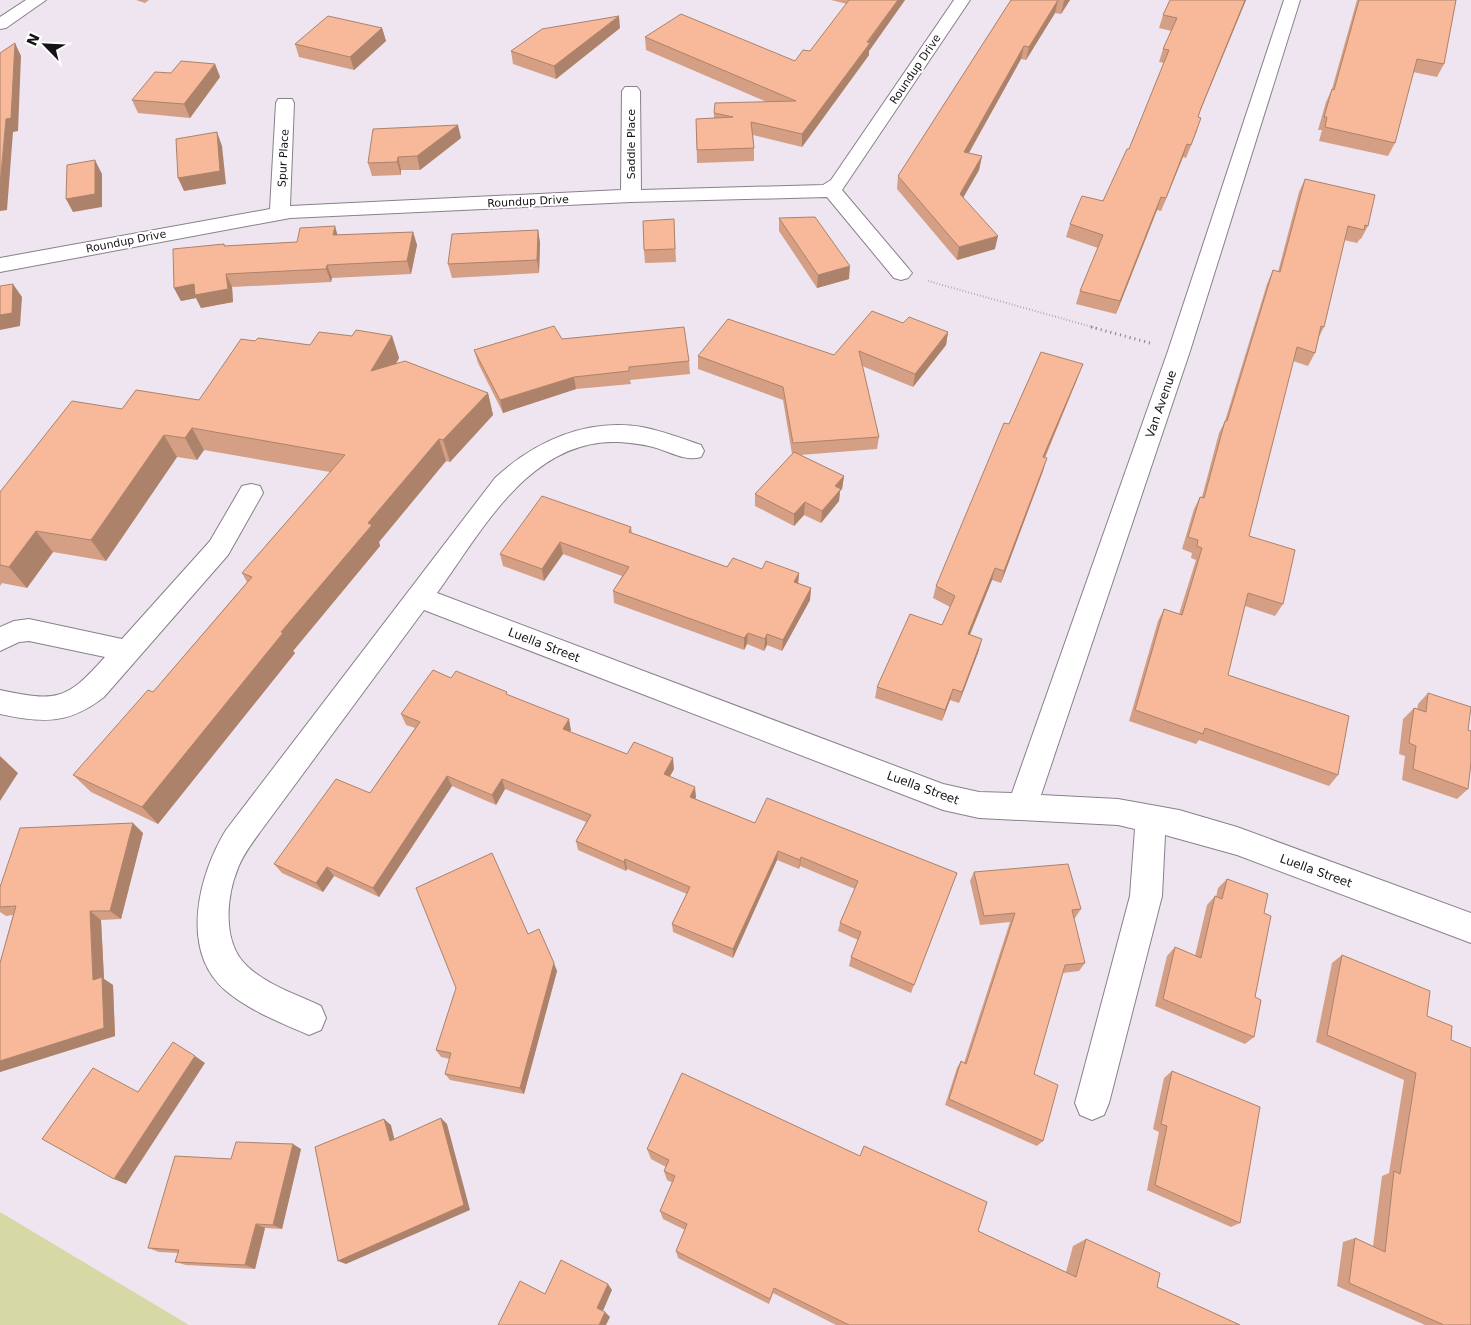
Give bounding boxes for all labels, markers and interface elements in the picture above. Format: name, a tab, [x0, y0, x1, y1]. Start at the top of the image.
north arrow	[20, 20, 70, 70]
text: N	[23, 31, 43, 48]
street label: Roundup Drive	[887, 32, 944, 107]
street label: Saddle Place	[625, 109, 638, 179]
street label: Spur Place	[275, 128, 292, 187]
street label: Roundup Drive	[487, 193, 569, 210]
street label: Roundup Drive	[85, 227, 168, 256]
street label: Van Avenue	[1143, 368, 1179, 440]
street label: Luella Street	[506, 625, 582, 665]
street label: Luella Street	[885, 768, 961, 808]
street label: Luella Street	[1278, 851, 1354, 891]

